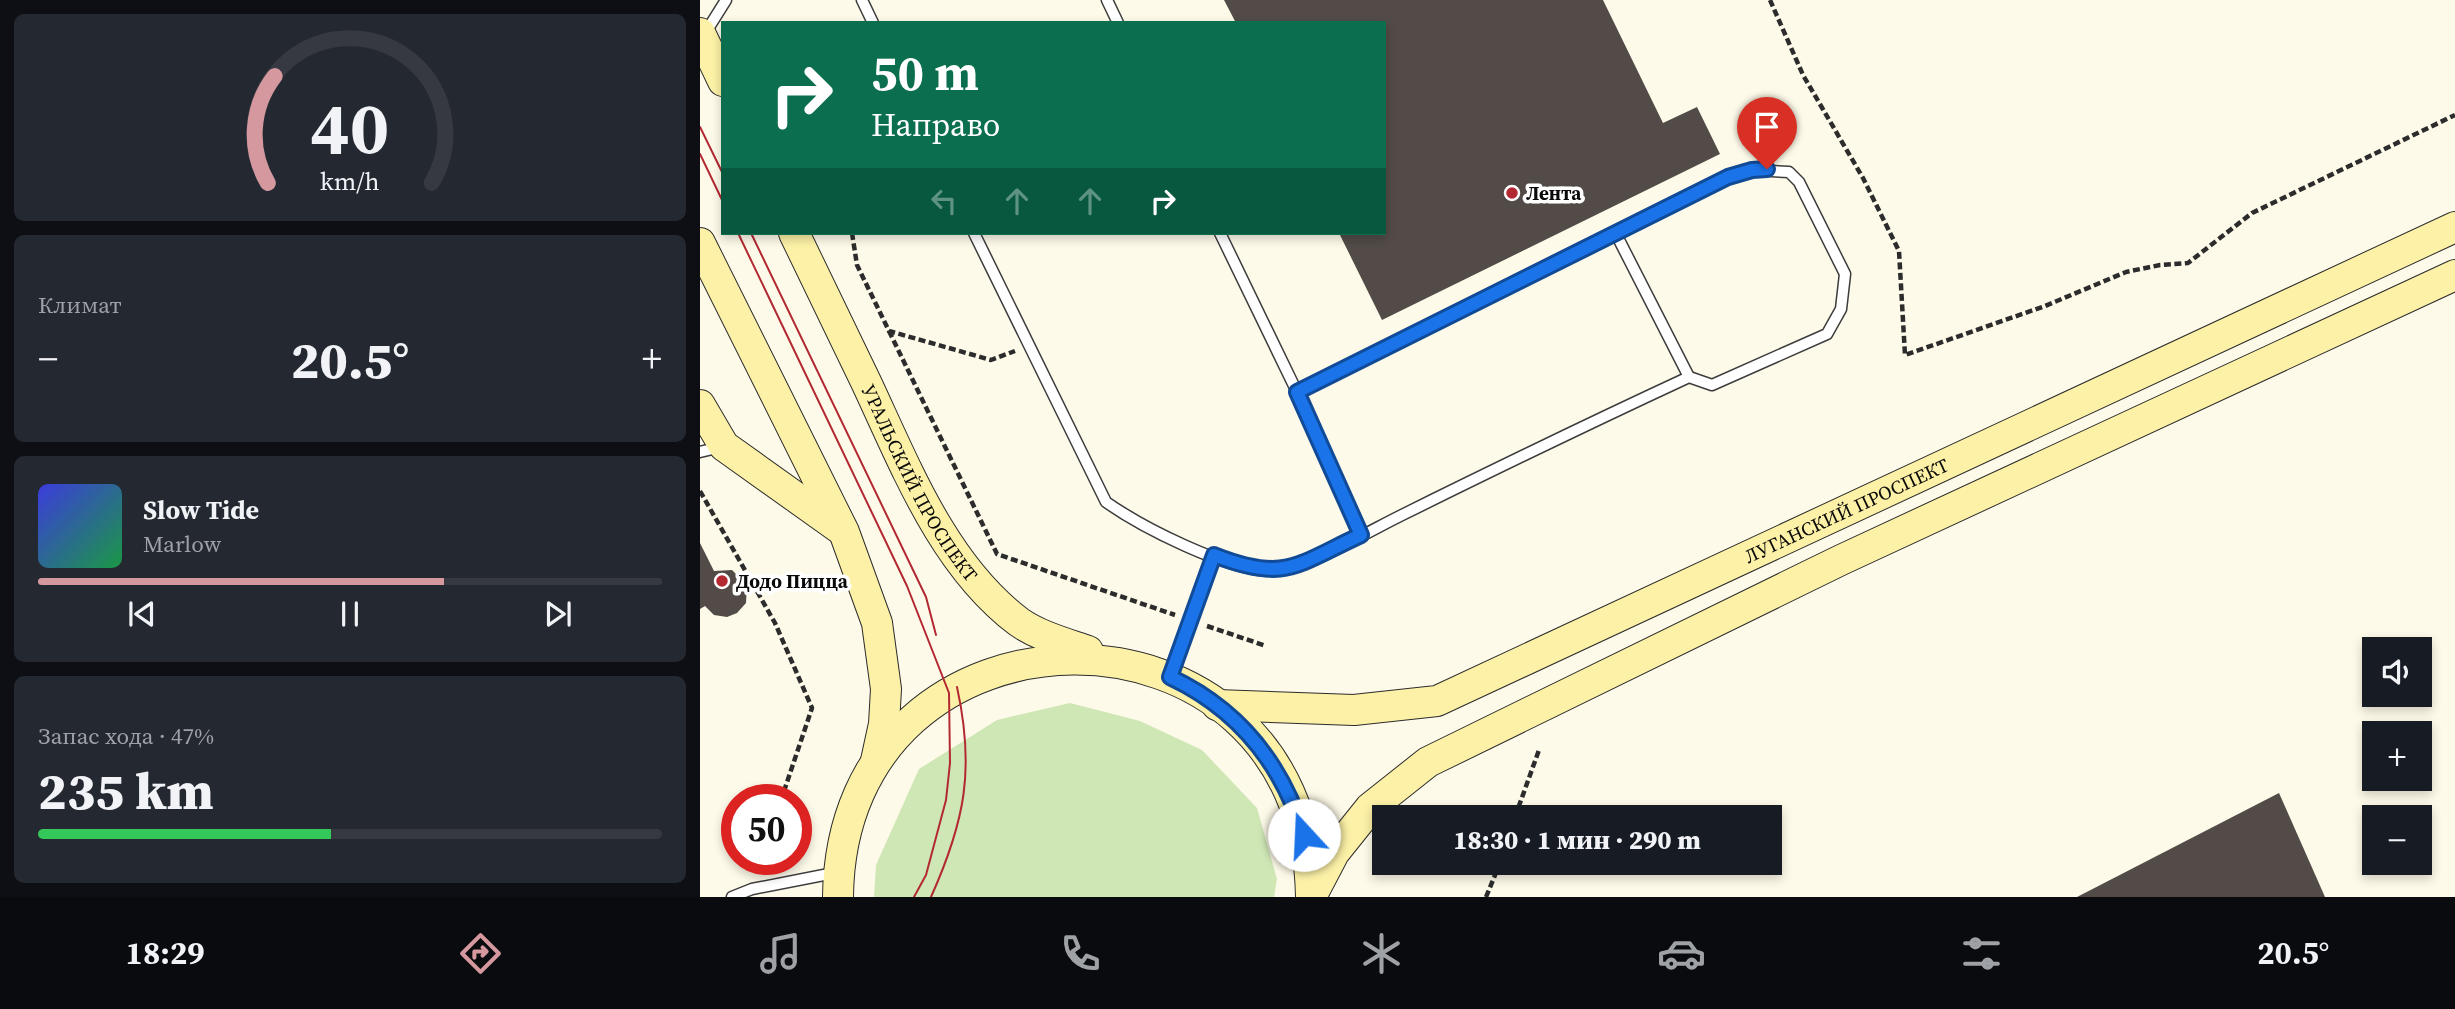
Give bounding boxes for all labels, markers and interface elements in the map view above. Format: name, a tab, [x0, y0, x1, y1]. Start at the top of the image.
text: 50 m	[871, 39, 979, 106]
icon: right	[756, 49, 847, 140]
text: 40	[311, 79, 389, 178]
pin	[1737, 97, 1797, 169]
text: Направо	[871, 103, 1000, 147]
icon: arrive	[1748, 108, 1786, 146]
text: km/h	[320, 164, 380, 198]
place label: Лента	[1526, 180, 1582, 206]
icon: left	[925, 182, 963, 220]
icon: ahead	[998, 182, 1036, 220]
icon: ahead	[1071, 182, 1109, 220]
icon: right	[1144, 182, 1182, 220]
marker: Лента	[1504, 185, 1520, 201]
text: Климат	[38, 289, 122, 321]
text: 20.5°	[291, 324, 409, 395]
text: −	[38, 333, 58, 385]
text: +	[642, 333, 662, 385]
street label: УРАЛЬСКИЙ ПРОСПЕКТ	[856, 380, 984, 587]
street label: ЛУГАНСКИЙ ПРОСПЕКТ	[1740, 451, 1953, 569]
text: Slow Tide	[143, 492, 259, 528]
text: Marlow	[143, 528, 221, 560]
place label: Додо Пицца	[736, 568, 849, 594]
marker: Додо Пицца	[714, 573, 730, 589]
icon: previous	[123, 595, 161, 633]
icon: pause	[331, 595, 369, 633]
icon: next	[539, 595, 577, 633]
map controls	[2362, 637, 2432, 875]
button: sound	[2362, 637, 2432, 707]
text: Запас хода · 47%	[38, 720, 214, 752]
button: +	[2362, 721, 2432, 791]
text: 235 km	[38, 755, 214, 826]
speed limit sign: 50	[721, 784, 812, 875]
position arrow	[1267, 798, 1341, 872]
button: −	[2362, 805, 2432, 875]
text: 18:30 · 1 мин · 290 m	[1453, 822, 1701, 858]
icon: directions	[456, 929, 505, 978]
icon: music	[756, 929, 805, 978]
icon: phone	[1056, 929, 1105, 978]
icon: climate	[1357, 929, 1406, 978]
icon: car	[1657, 929, 1706, 978]
icon: filters	[1957, 929, 2006, 978]
text: 18:29	[126, 931, 205, 975]
text: 20.5°	[2257, 931, 2329, 975]

